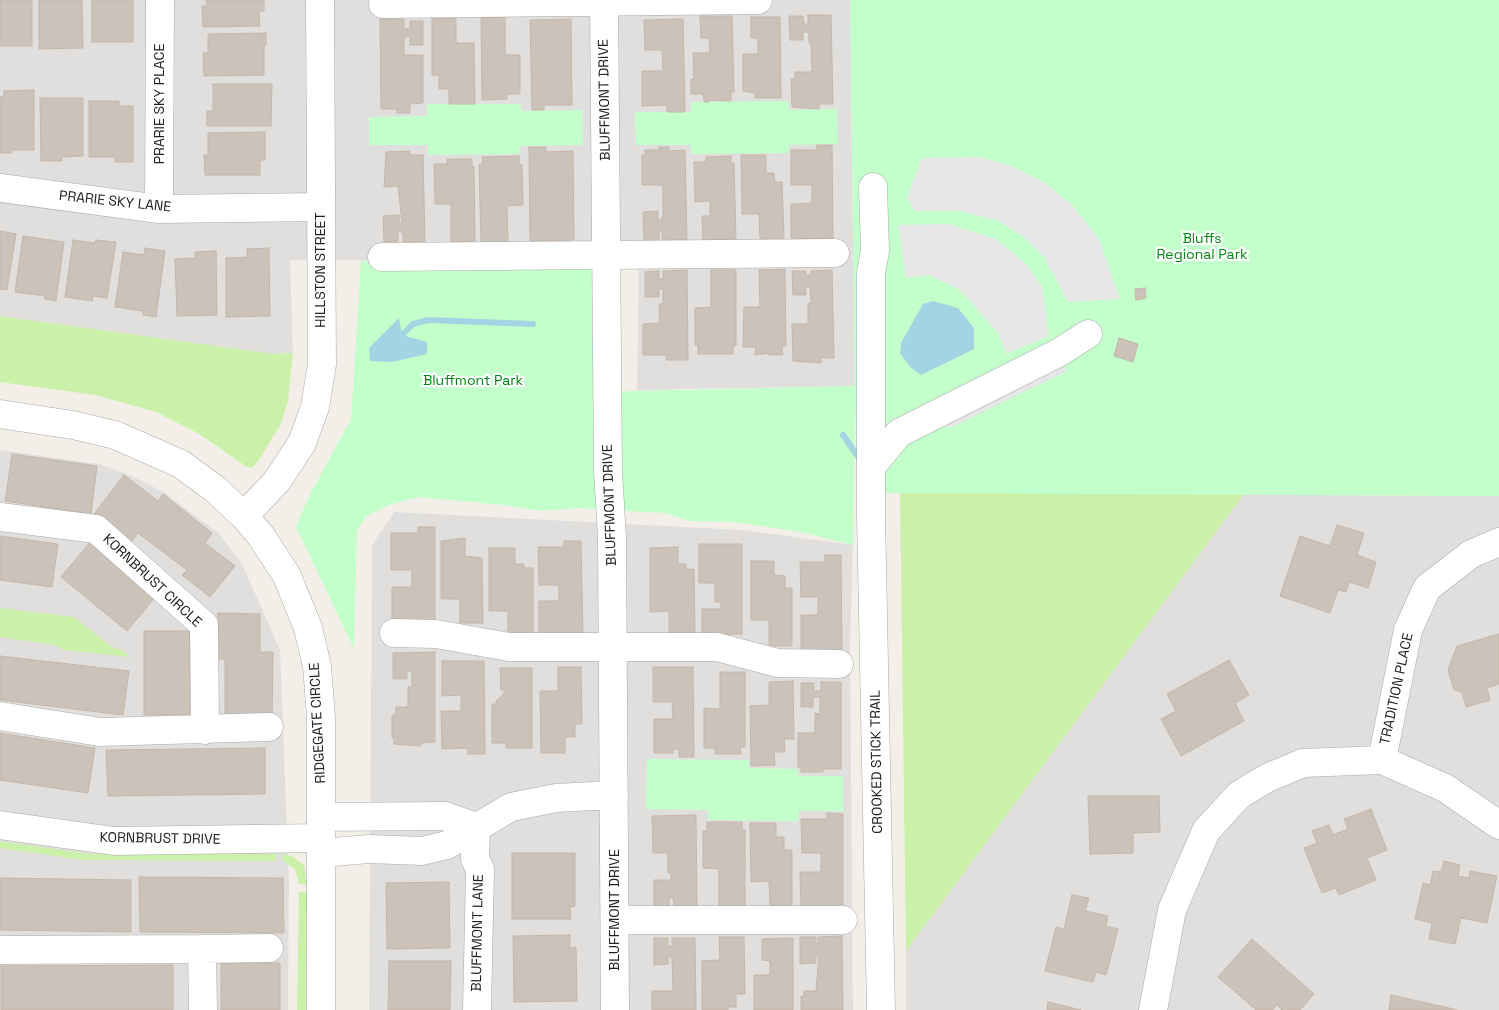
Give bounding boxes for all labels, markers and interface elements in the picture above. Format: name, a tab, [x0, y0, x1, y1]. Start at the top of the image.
street label: BLUFFMONT DRIVE	[596, 39, 614, 161]
street label: PRARIE SKY PLACE	[152, 44, 168, 164]
street label: PRARIE SKY LANE	[58, 188, 172, 216]
street label: HILLSTON STREET	[313, 212, 329, 328]
park label: Bluffs Regional Park	[1157, 231, 1247, 264]
park label: Bluffmont Park	[423, 373, 523, 389]
street label: BLUFFMONT DRIVE	[599, 444, 621, 566]
street label: KORNBRUST CIRCLE	[99, 531, 205, 631]
street label: TRADITION PLACE	[1377, 631, 1417, 747]
street label: RIDGEGATE CIRCLE	[306, 662, 330, 784]
street label: CROOKED STICK TRAIL	[867, 690, 887, 834]
street label: KORNBRUST DRIVE	[99, 830, 221, 848]
street label: BLUFFMONT DRIVE	[607, 849, 623, 971]
street label: BLUFFMONT LANE	[469, 874, 487, 992]

